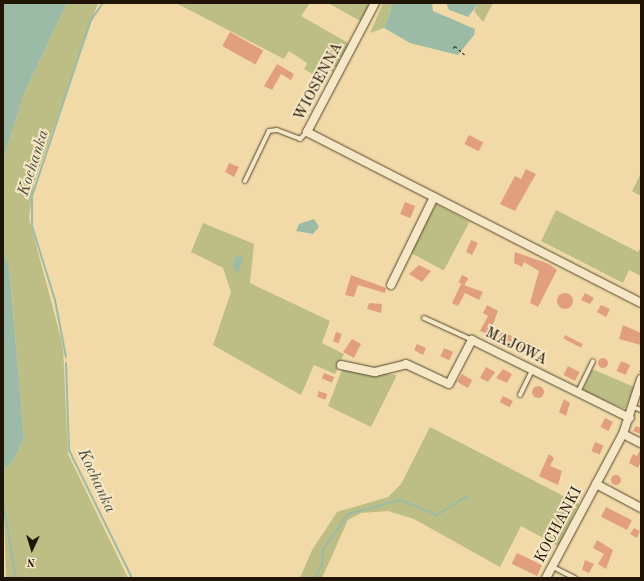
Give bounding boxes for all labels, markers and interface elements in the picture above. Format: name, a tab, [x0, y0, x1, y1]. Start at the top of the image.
street label: WIOSENNA	[291, 40, 347, 124]
water label: Kochanka	[14, 127, 54, 199]
street label: MAJOWA	[482, 324, 550, 370]
water label: Kochanka	[73, 446, 119, 516]
street label: KOCHANKI	[531, 484, 587, 566]
north arrow	[12, 529, 52, 569]
text: N	[27, 556, 36, 567]

